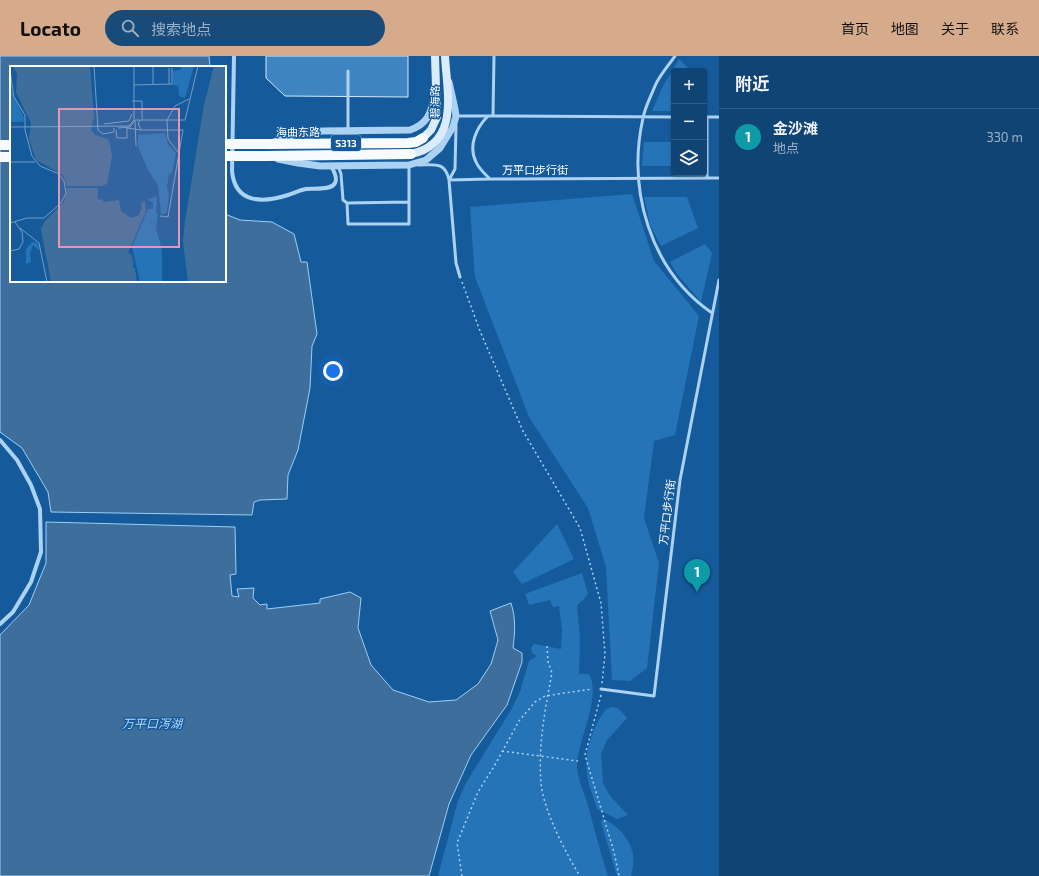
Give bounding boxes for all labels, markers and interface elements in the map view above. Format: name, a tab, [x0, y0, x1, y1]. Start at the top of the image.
search box	[105, 10, 385, 46]
text: Locato	[20, 17, 81, 40]
icon: search	[119, 17, 141, 39]
text: 搜索地点	[151, 20, 211, 38]
text: 首页	[841, 20, 869, 37]
text: 地图	[891, 20, 919, 37]
text: 关于	[941, 20, 969, 37]
text: 联系	[991, 20, 1019, 37]
inset map	[10, 66, 226, 282]
map controls	[671, 68, 707, 176]
button: +	[671, 68, 707, 104]
text: 附近	[735, 73, 769, 93]
street label: 碧海路	[428, 85, 441, 119]
button: −	[671, 104, 707, 140]
text: 金沙滩	[773, 119, 818, 137]
street label: 海曲东路	[276, 125, 320, 138]
text: 1	[745, 129, 751, 145]
text: 330 m	[986, 129, 1023, 145]
road number: S313	[331, 135, 361, 151]
button: layers	[671, 140, 707, 176]
text: 地点	[773, 140, 799, 156]
street label: 万平口步行街	[502, 163, 568, 176]
your location	[323, 361, 343, 381]
street label: 万平口步行街	[656, 478, 677, 545]
pin: 1	[684, 559, 710, 592]
water label: 万平口泻湖	[122, 716, 184, 730]

